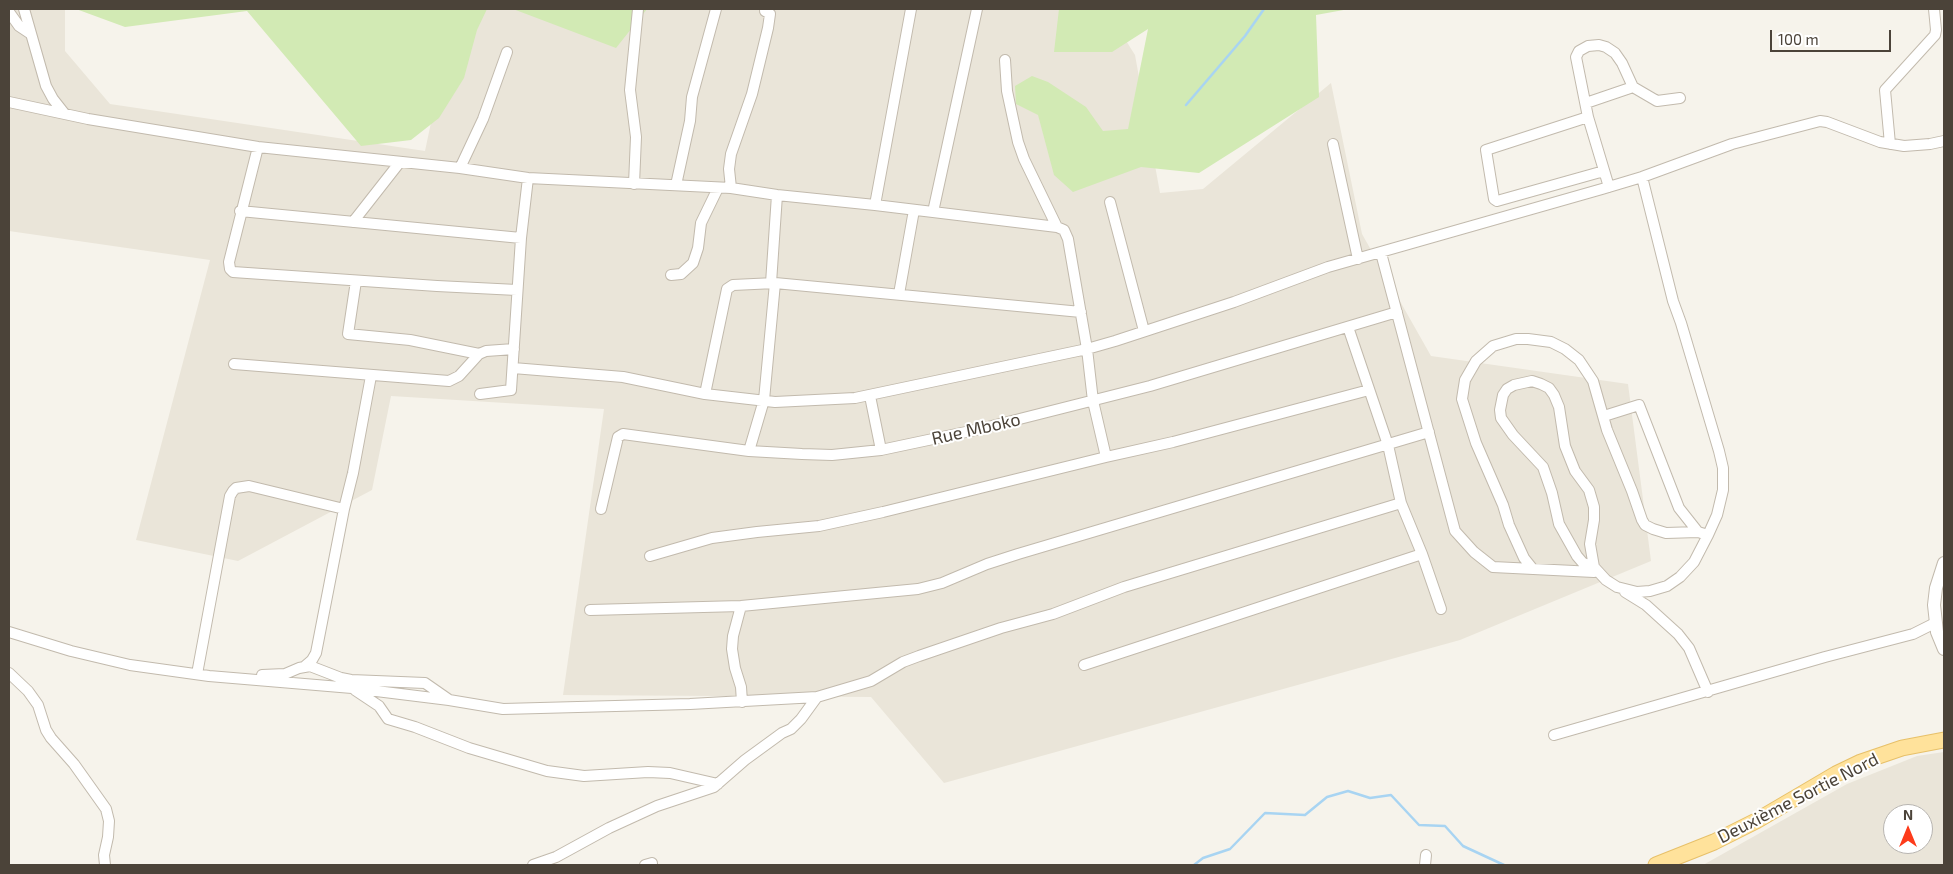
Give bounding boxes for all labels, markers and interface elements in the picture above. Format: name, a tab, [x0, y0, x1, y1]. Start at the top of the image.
scale bar	[1773, 20, 1894, 52]
text: 100 m	[1778, 30, 1819, 48]
street label: Rue Mboko	[930, 408, 1022, 450]
street label: Deuxième Sortie Nord	[1714, 748, 1882, 848]
north arrow	[1883, 804, 1933, 854]
text: N	[1903, 806, 1913, 823]

